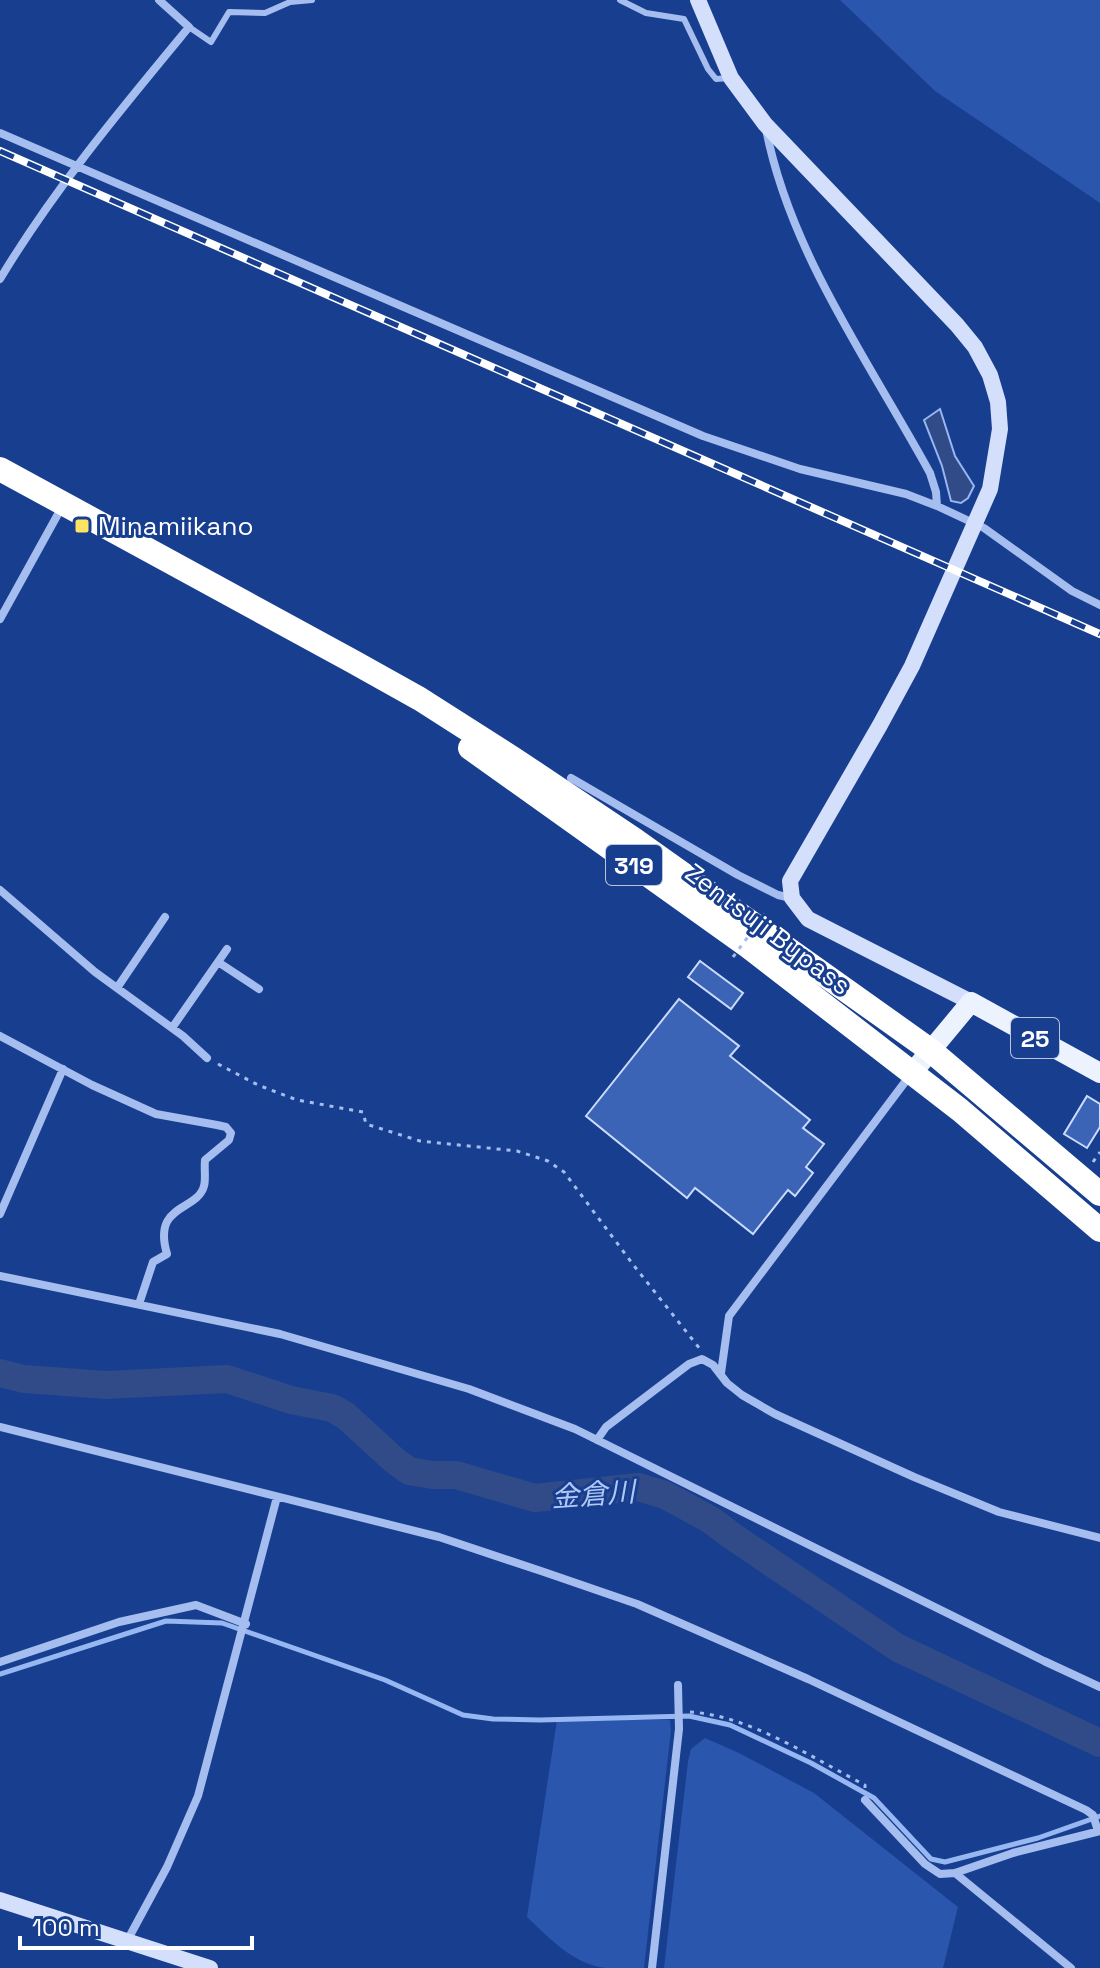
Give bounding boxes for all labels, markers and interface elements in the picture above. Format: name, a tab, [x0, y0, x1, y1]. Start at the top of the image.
place label: Minamiikano	[98, 509, 254, 543]
marker: Minamiikano	[73, 517, 91, 535]
road number: 319	[606, 845, 662, 885]
street label: Zentsuji Bypass	[678, 856, 858, 1002]
road number: 25	[1011, 1018, 1059, 1058]
water label: 金倉川	[550, 1473, 639, 1515]
scale bar	[20, 1900, 252, 1950]
text: 100 m	[32, 1912, 100, 1943]

